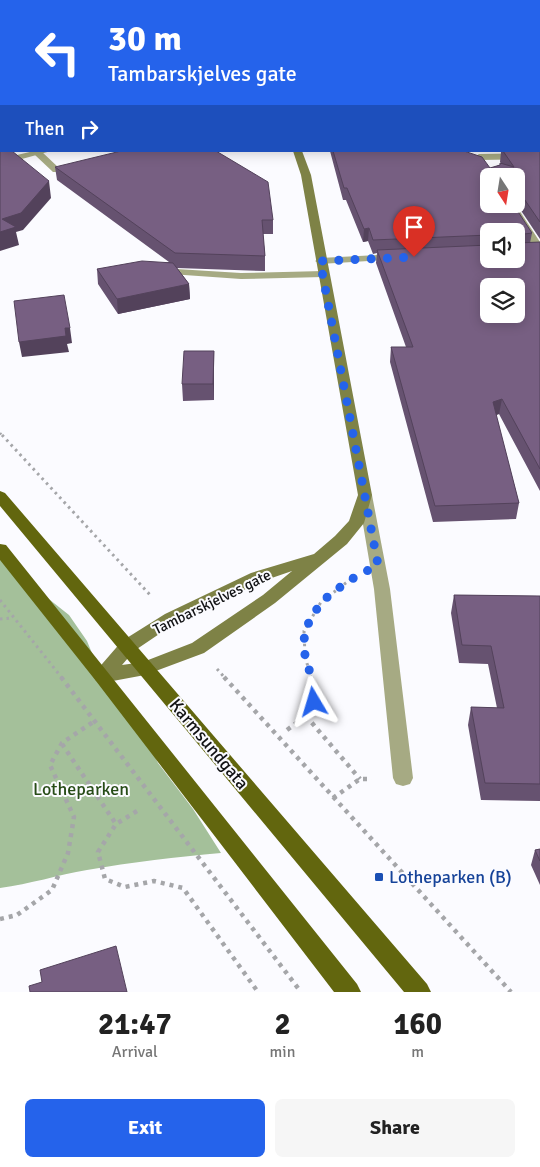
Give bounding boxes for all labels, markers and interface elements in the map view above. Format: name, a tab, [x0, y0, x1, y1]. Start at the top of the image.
text: 30 m	[108, 17, 182, 60]
icon: left	[25, 20, 90, 85]
text: Tambarskjelves gate	[108, 60, 297, 87]
icon: right	[75, 115, 103, 143]
text: Then	[25, 117, 65, 141]
north arrow	[480, 168, 525, 212]
map controls	[480, 168, 525, 323]
pin	[393, 206, 435, 257]
icon: arrive	[400, 213, 428, 241]
button: sound	[480, 223, 525, 268]
button: layers	[480, 278, 525, 323]
street label: Tambarskjelves gate	[150, 566, 274, 638]
position arrow	[287, 675, 339, 727]
street label: Karmsundgata	[165, 694, 253, 794]
park label: Lotheparken	[33, 778, 129, 800]
place label: Lotheparken (B)	[389, 866, 512, 888]
marker: Lotheparken (B)	[373, 871, 385, 883]
text: 21:47	[98, 1006, 172, 1043]
text: 2	[274, 1006, 291, 1043]
text: 160	[393, 1006, 442, 1043]
text: Arrival	[112, 1042, 158, 1062]
text: min	[270, 1042, 295, 1062]
text: m	[411, 1042, 424, 1062]
button: Exit	[25, 1099, 265, 1157]
button: Share	[275, 1099, 515, 1157]

